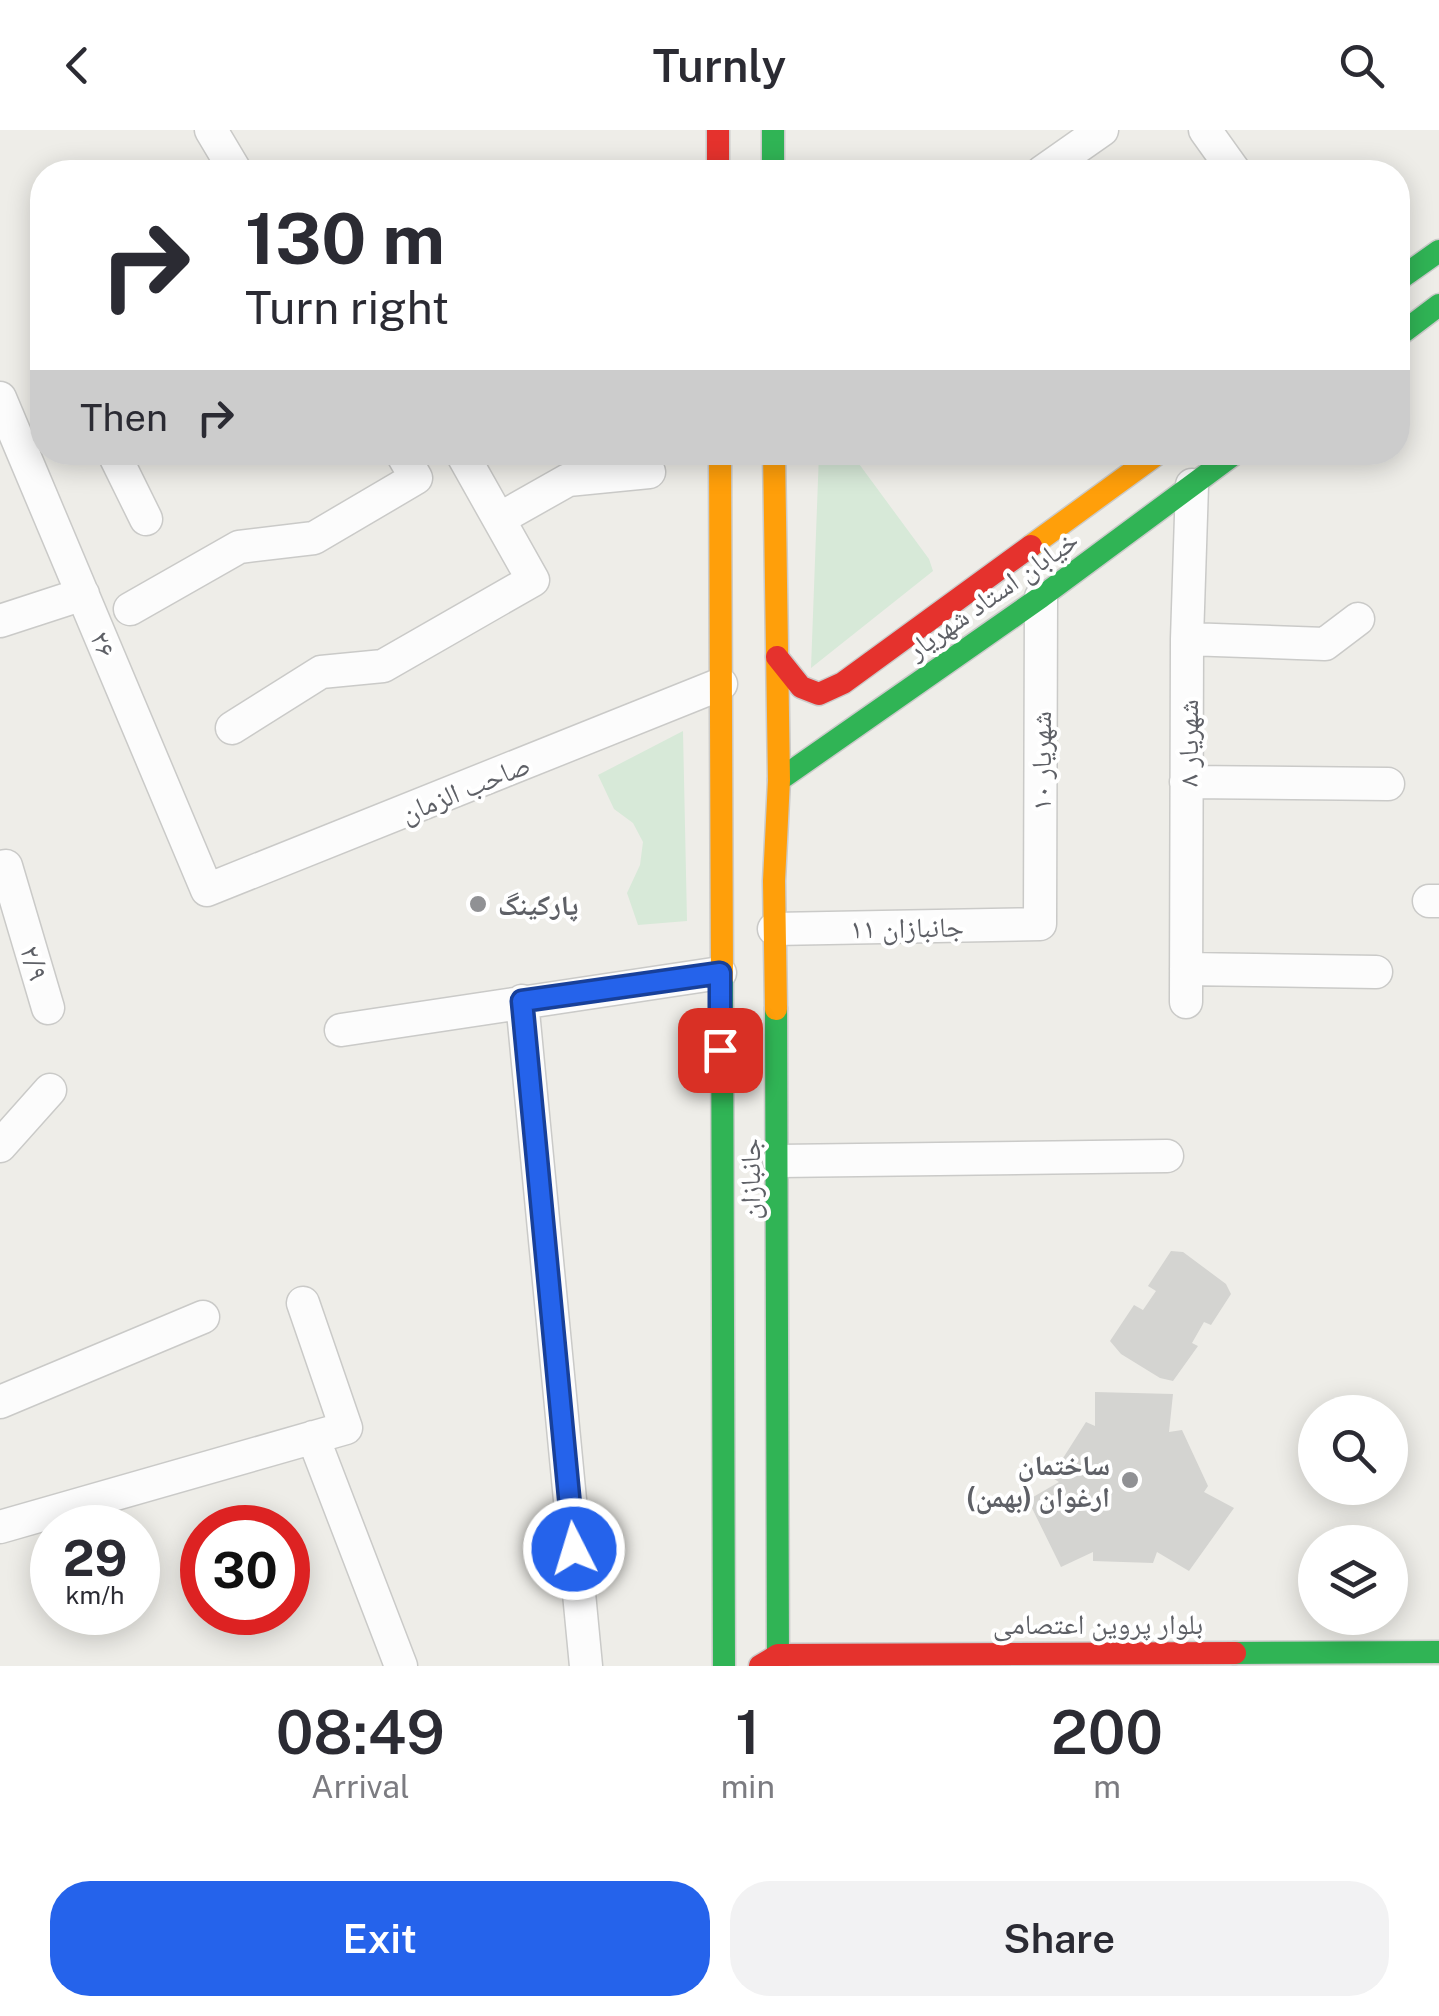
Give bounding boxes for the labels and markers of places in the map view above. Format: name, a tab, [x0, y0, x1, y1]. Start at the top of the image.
place label: پارکینگ	[498, 888, 578, 922]
marker: پارکینگ	[467, 893, 489, 915]
pin	[678, 1008, 763, 1093]
place label: ساختمان ارغوان (بهمن)	[966, 1448, 1110, 1515]
marker: ساختمان ارغوان (بهمن)	[1119, 1469, 1141, 1491]

